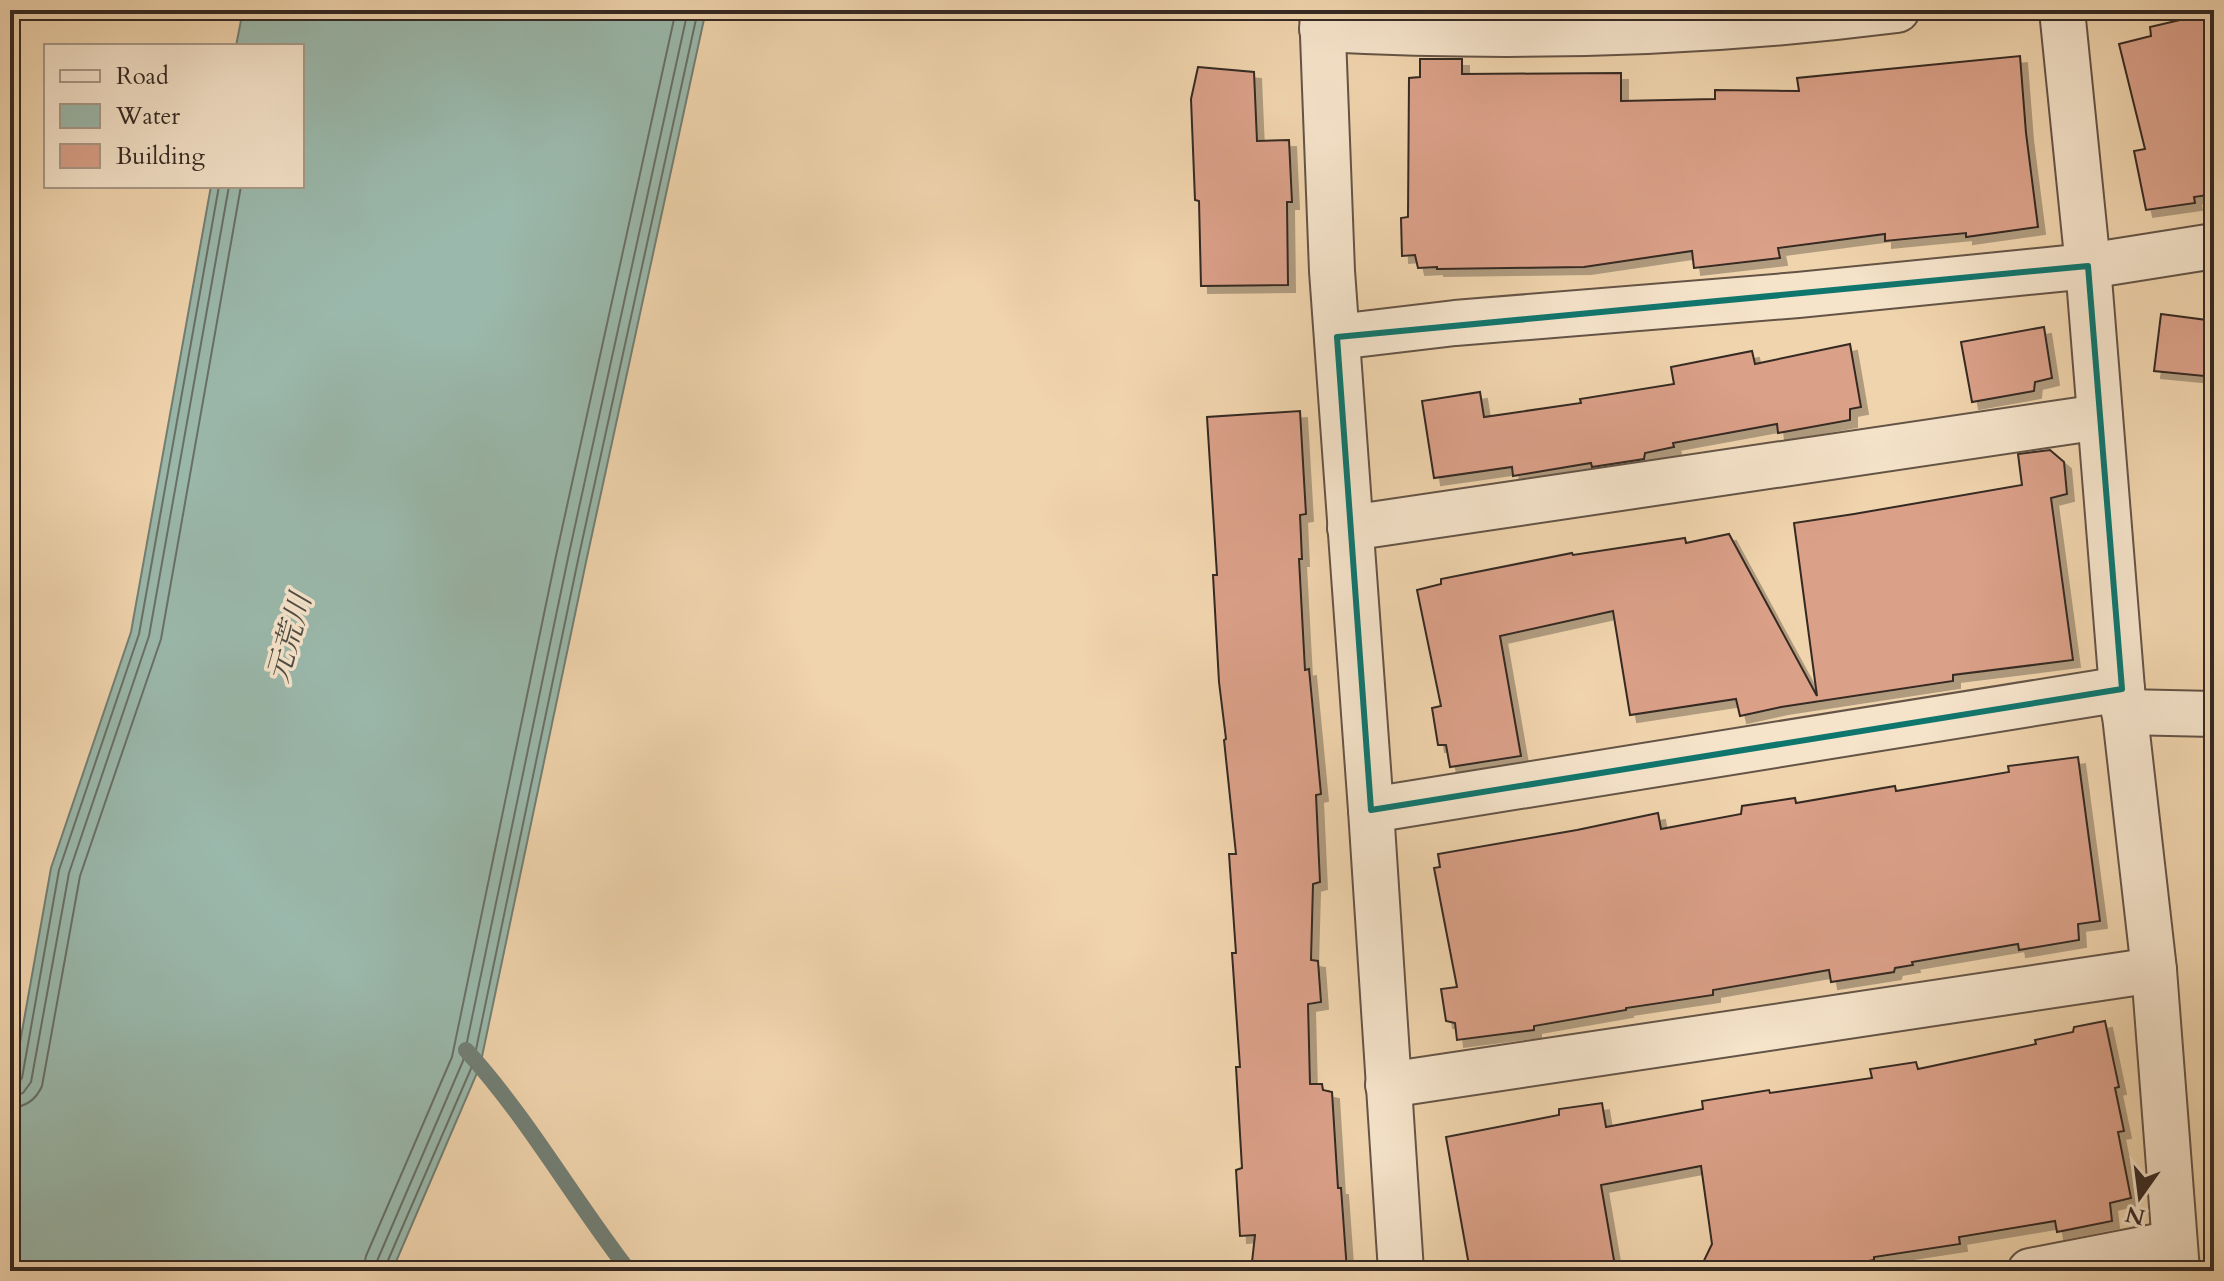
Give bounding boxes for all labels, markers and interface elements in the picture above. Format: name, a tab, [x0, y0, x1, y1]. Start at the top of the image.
legend	[44, 44, 304, 188]
text: Road	[116, 60, 169, 93]
text: Water	[115, 100, 180, 133]
text: Building	[116, 140, 206, 173]
water label: 元荒川	[257, 586, 322, 687]
north arrow	[2100, 1157, 2180, 1237]
text: N	[2123, 1199, 2148, 1232]

